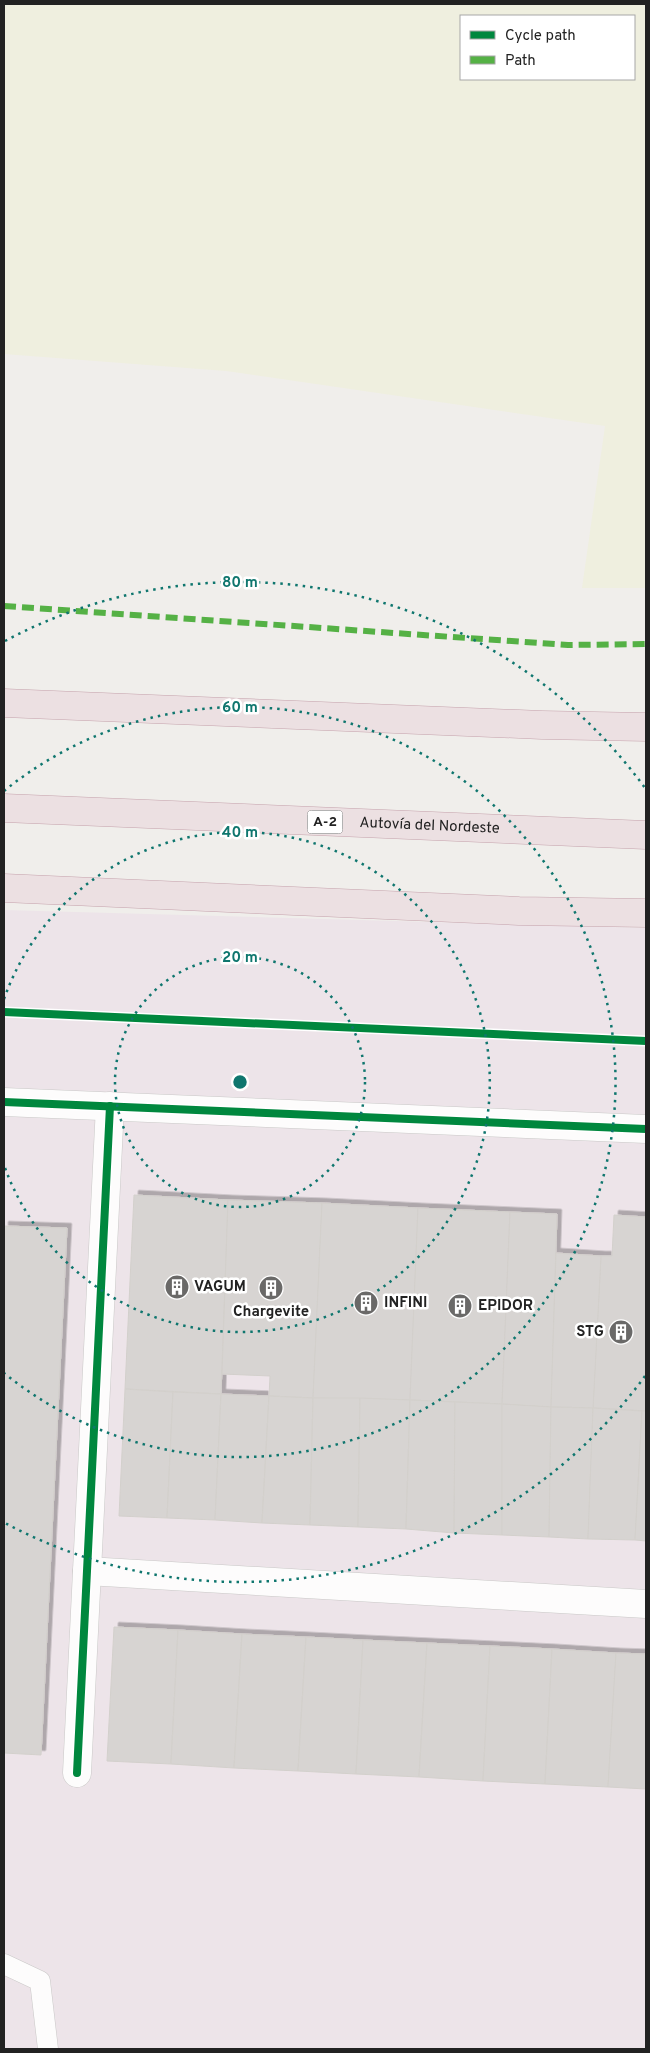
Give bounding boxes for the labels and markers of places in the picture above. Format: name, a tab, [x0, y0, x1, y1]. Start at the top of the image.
centre of rings	[231, 1073, 249, 1091]
building icon: VAGUM	[164, 1274, 190, 1300]
building icon: Chargevite	[258, 1275, 284, 1301]
place label: VAGUM	[194, 1278, 246, 1297]
building icon: INFINI	[353, 1290, 379, 1316]
building icon: EPIDOR	[447, 1293, 473, 1319]
place label: INFINI	[384, 1294, 427, 1313]
place label: EPIDOR	[478, 1297, 533, 1316]
place label: Chargevite	[233, 1303, 309, 1322]
building icon: STG	[608, 1319, 634, 1345]
place label: STG	[576, 1323, 604, 1342]

